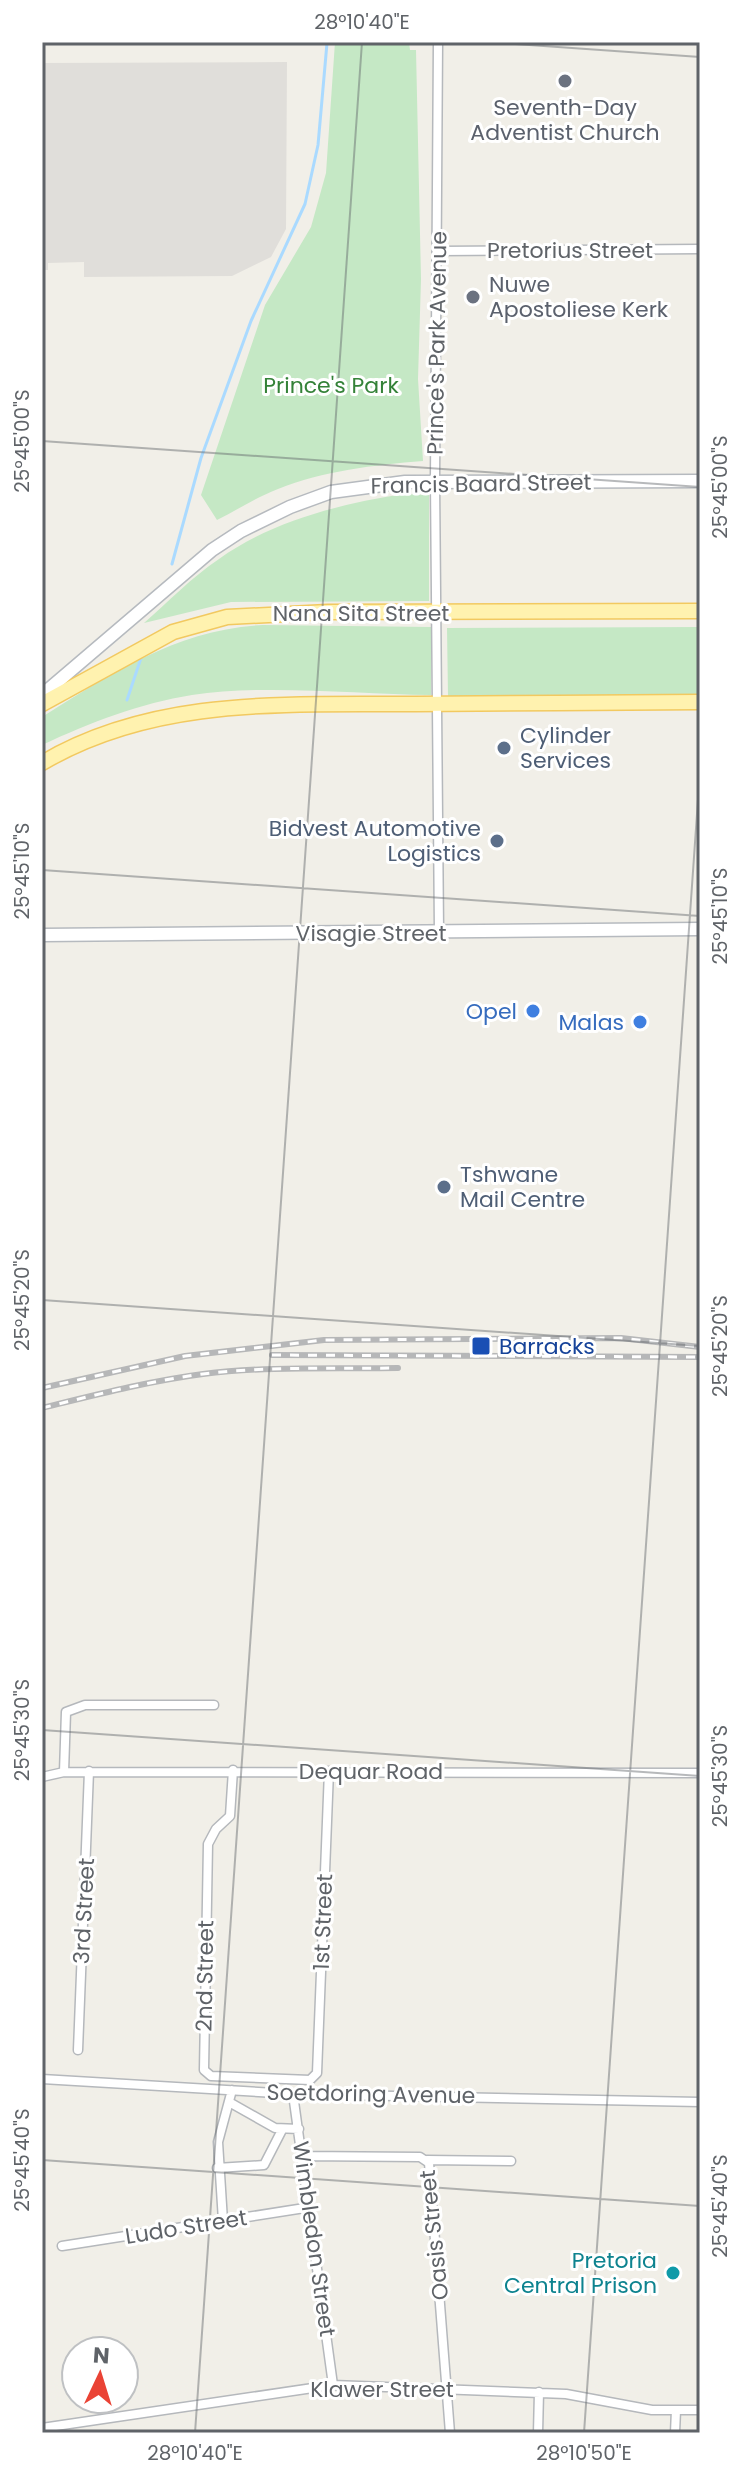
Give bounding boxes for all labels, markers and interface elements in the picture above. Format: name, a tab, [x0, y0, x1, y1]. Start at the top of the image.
text: 28°10'40"E	[314, 8, 410, 36]
marker: Seventh-Day Adventist Church	[556, 72, 574, 90]
place label: Seventh-Day Adventist Church	[470, 92, 660, 148]
street label: Prince's Park Avenue	[420, 231, 454, 455]
street label: Pretorius Street	[487, 235, 653, 266]
place label: Nuwe Apostoliese Kerk	[489, 269, 669, 325]
marker: Nuwe Apostoliese Kerk	[464, 288, 482, 306]
park label: Prince's Park	[263, 370, 399, 401]
text: 25°45'00"S	[8, 389, 36, 493]
text: 25°45'00"S	[706, 435, 734, 539]
street label: Francis Baard Street	[370, 467, 592, 501]
street label: Nana Sita Street	[273, 598, 449, 629]
place label: Cylinder Services	[520, 720, 611, 776]
marker: Cylinder Services	[495, 739, 513, 757]
place label: Bidvest Automotive Logistics	[269, 813, 481, 869]
text: 25°45'10"S	[8, 822, 36, 920]
marker: Bidvest Automotive Logistics	[488, 832, 506, 850]
text: 25°45'10"S	[706, 867, 734, 965]
street label: Visagie Street	[296, 918, 446, 949]
place label: Opel	[466, 996, 517, 1027]
marker: Opel	[524, 1002, 542, 1020]
place label: Malas	[558, 1007, 624, 1038]
marker: Malas	[631, 1013, 649, 1031]
place label: Tshwane Mail Centre	[460, 1159, 585, 1215]
marker: Tshwane Mail Centre	[435, 1178, 453, 1196]
text: 25°45'20"S	[8, 1249, 36, 1351]
text: 25°45'20"S	[706, 1295, 734, 1397]
place label: Barracks	[499, 1331, 595, 1362]
marker: Barracks	[470, 1335, 492, 1357]
text: 25°45'30"S	[8, 1679, 36, 1781]
text: 25°45'30"S	[706, 1725, 734, 1827]
street label: Dequar Road	[299, 1756, 443, 1787]
street label: 3rd Street	[66, 1857, 102, 1965]
street label: 1st Street	[306, 1873, 340, 1971]
street label: 2nd Street	[189, 1920, 221, 2032]
street label: Soetdoring Avenue	[266, 2077, 476, 2111]
text: 25°45'40"S	[8, 2108, 36, 2212]
street label: Wimbledon Street	[285, 2139, 343, 2339]
text: 25°45'40"S	[706, 2154, 734, 2258]
street label: Oasis Street	[412, 2168, 456, 2302]
street label: Ludo Street	[123, 2202, 249, 2252]
place label: Pretoria Central Prison	[504, 2245, 657, 2301]
marker: Pretoria Central Prison	[664, 2264, 682, 2282]
north arrow	[60, 2335, 140, 2415]
text: N	[92, 2340, 111, 2372]
street label: Klawer Street	[310, 2374, 454, 2405]
text: 28°10'40"E	[147, 2439, 243, 2467]
text: 28°10'50"E	[536, 2439, 632, 2467]

